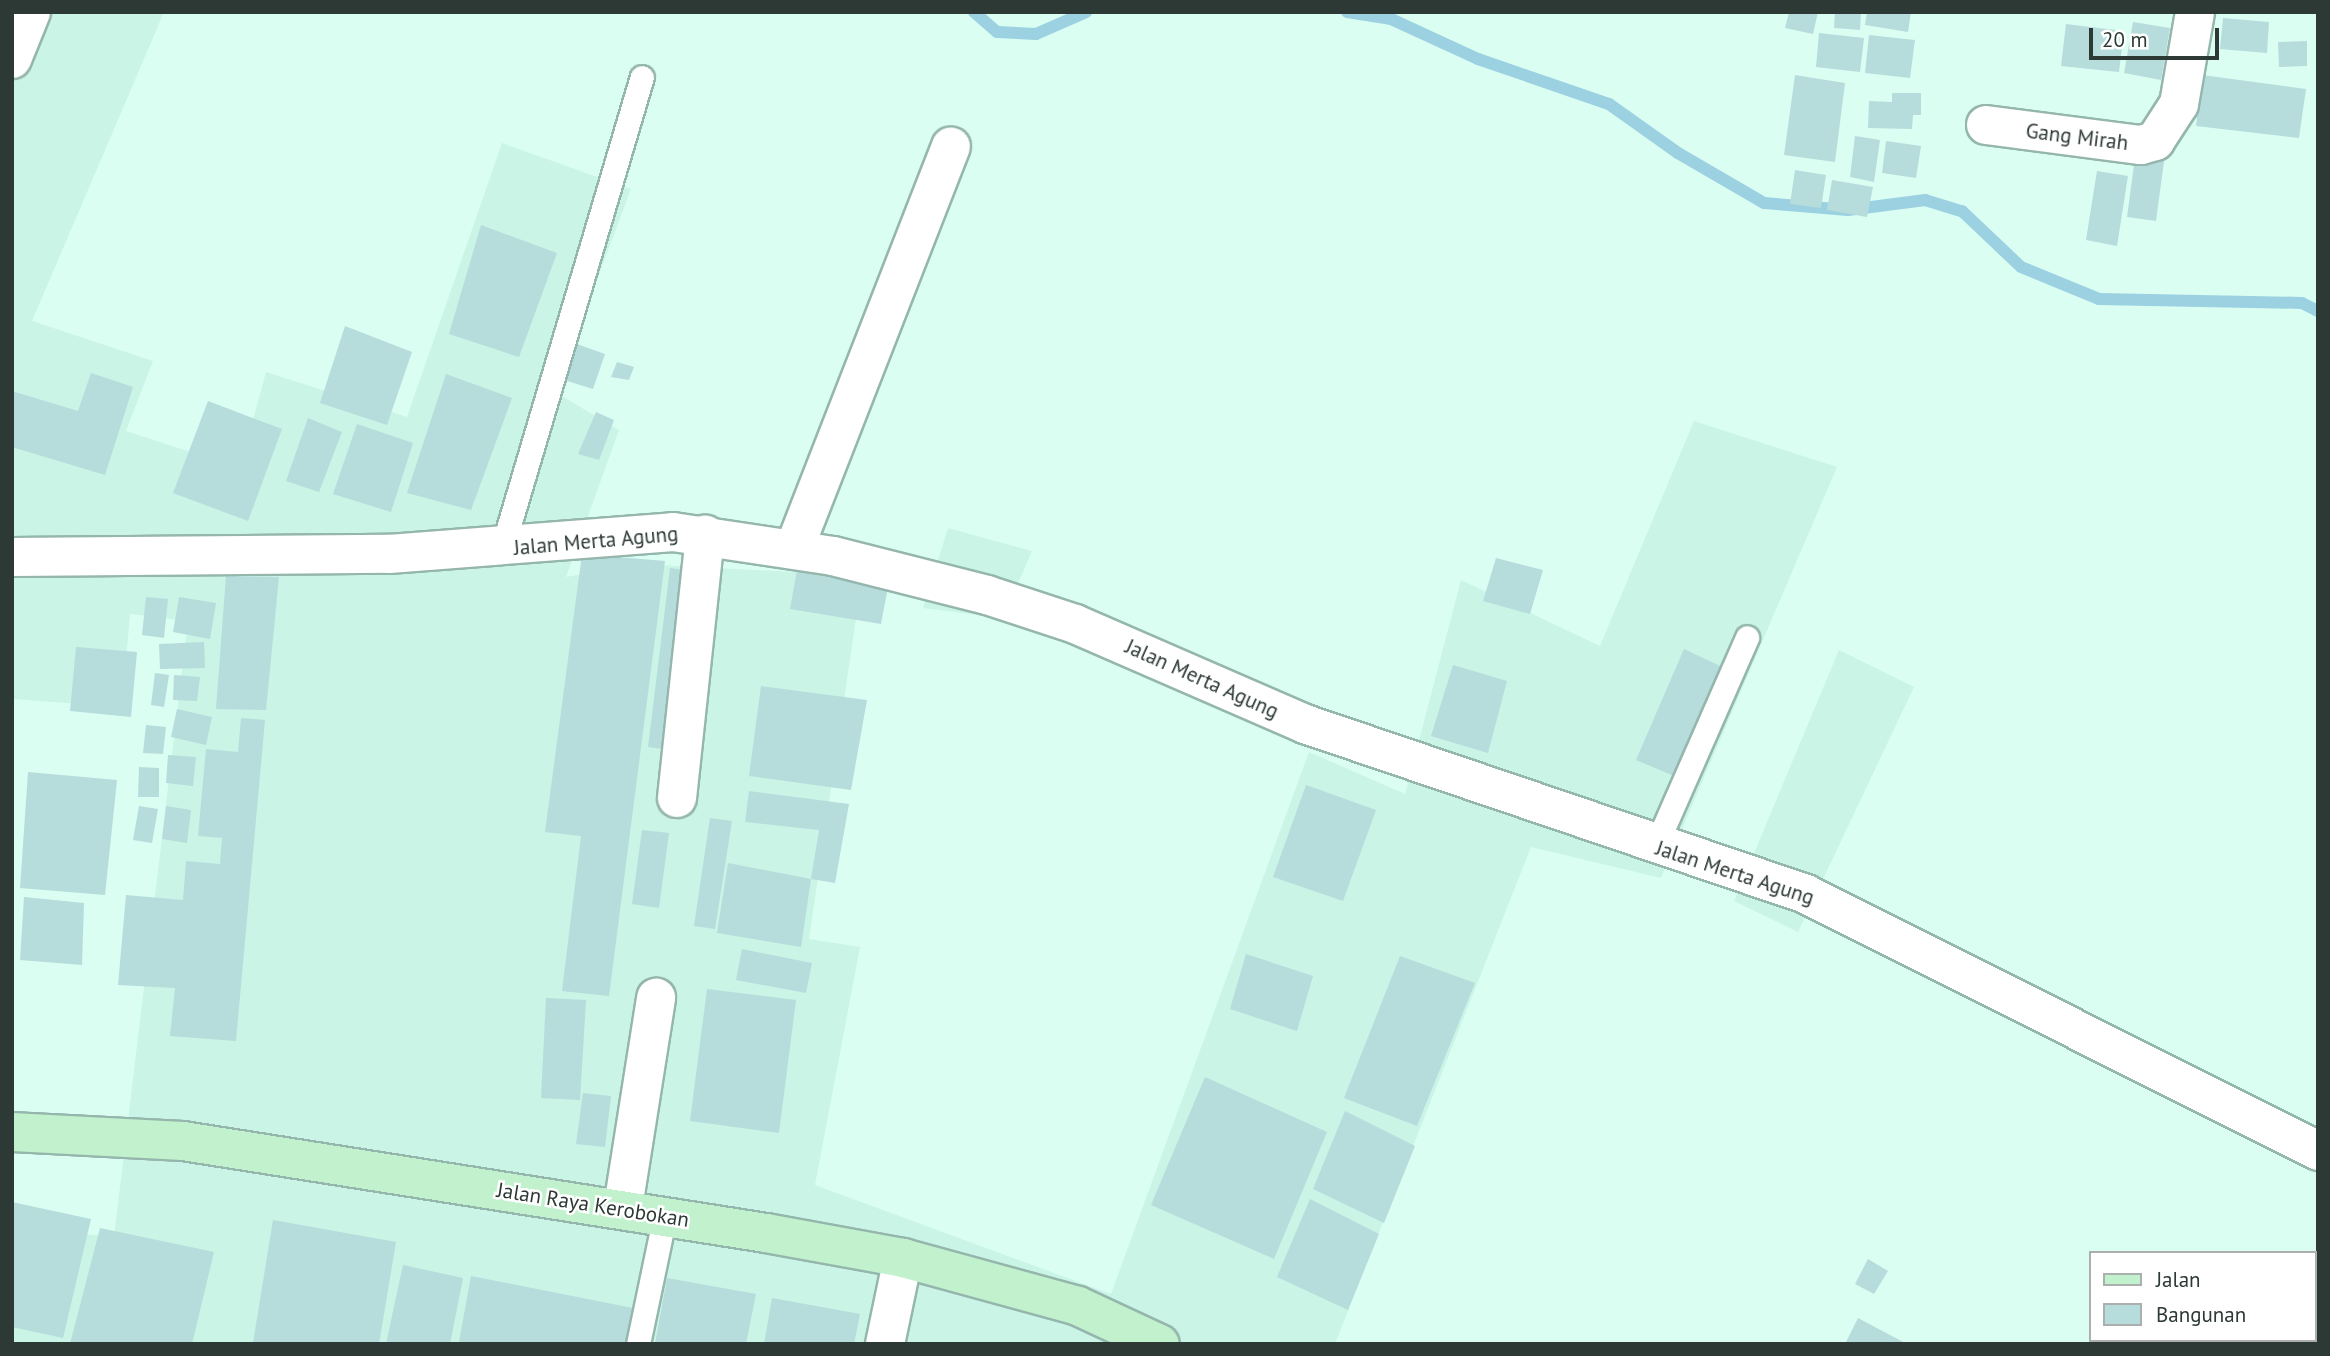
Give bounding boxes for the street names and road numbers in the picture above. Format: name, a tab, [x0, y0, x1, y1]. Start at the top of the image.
street label: Gang Mirah	[2024, 118, 2130, 156]
street label: Jalan Merta Agung	[512, 521, 680, 561]
street label: Jalan Merta Agung	[1121, 634, 1283, 724]
street label: Jalan Merta Agung	[1652, 835, 1818, 911]
street label: Jalan Raya Kerobokan	[495, 1177, 691, 1233]

